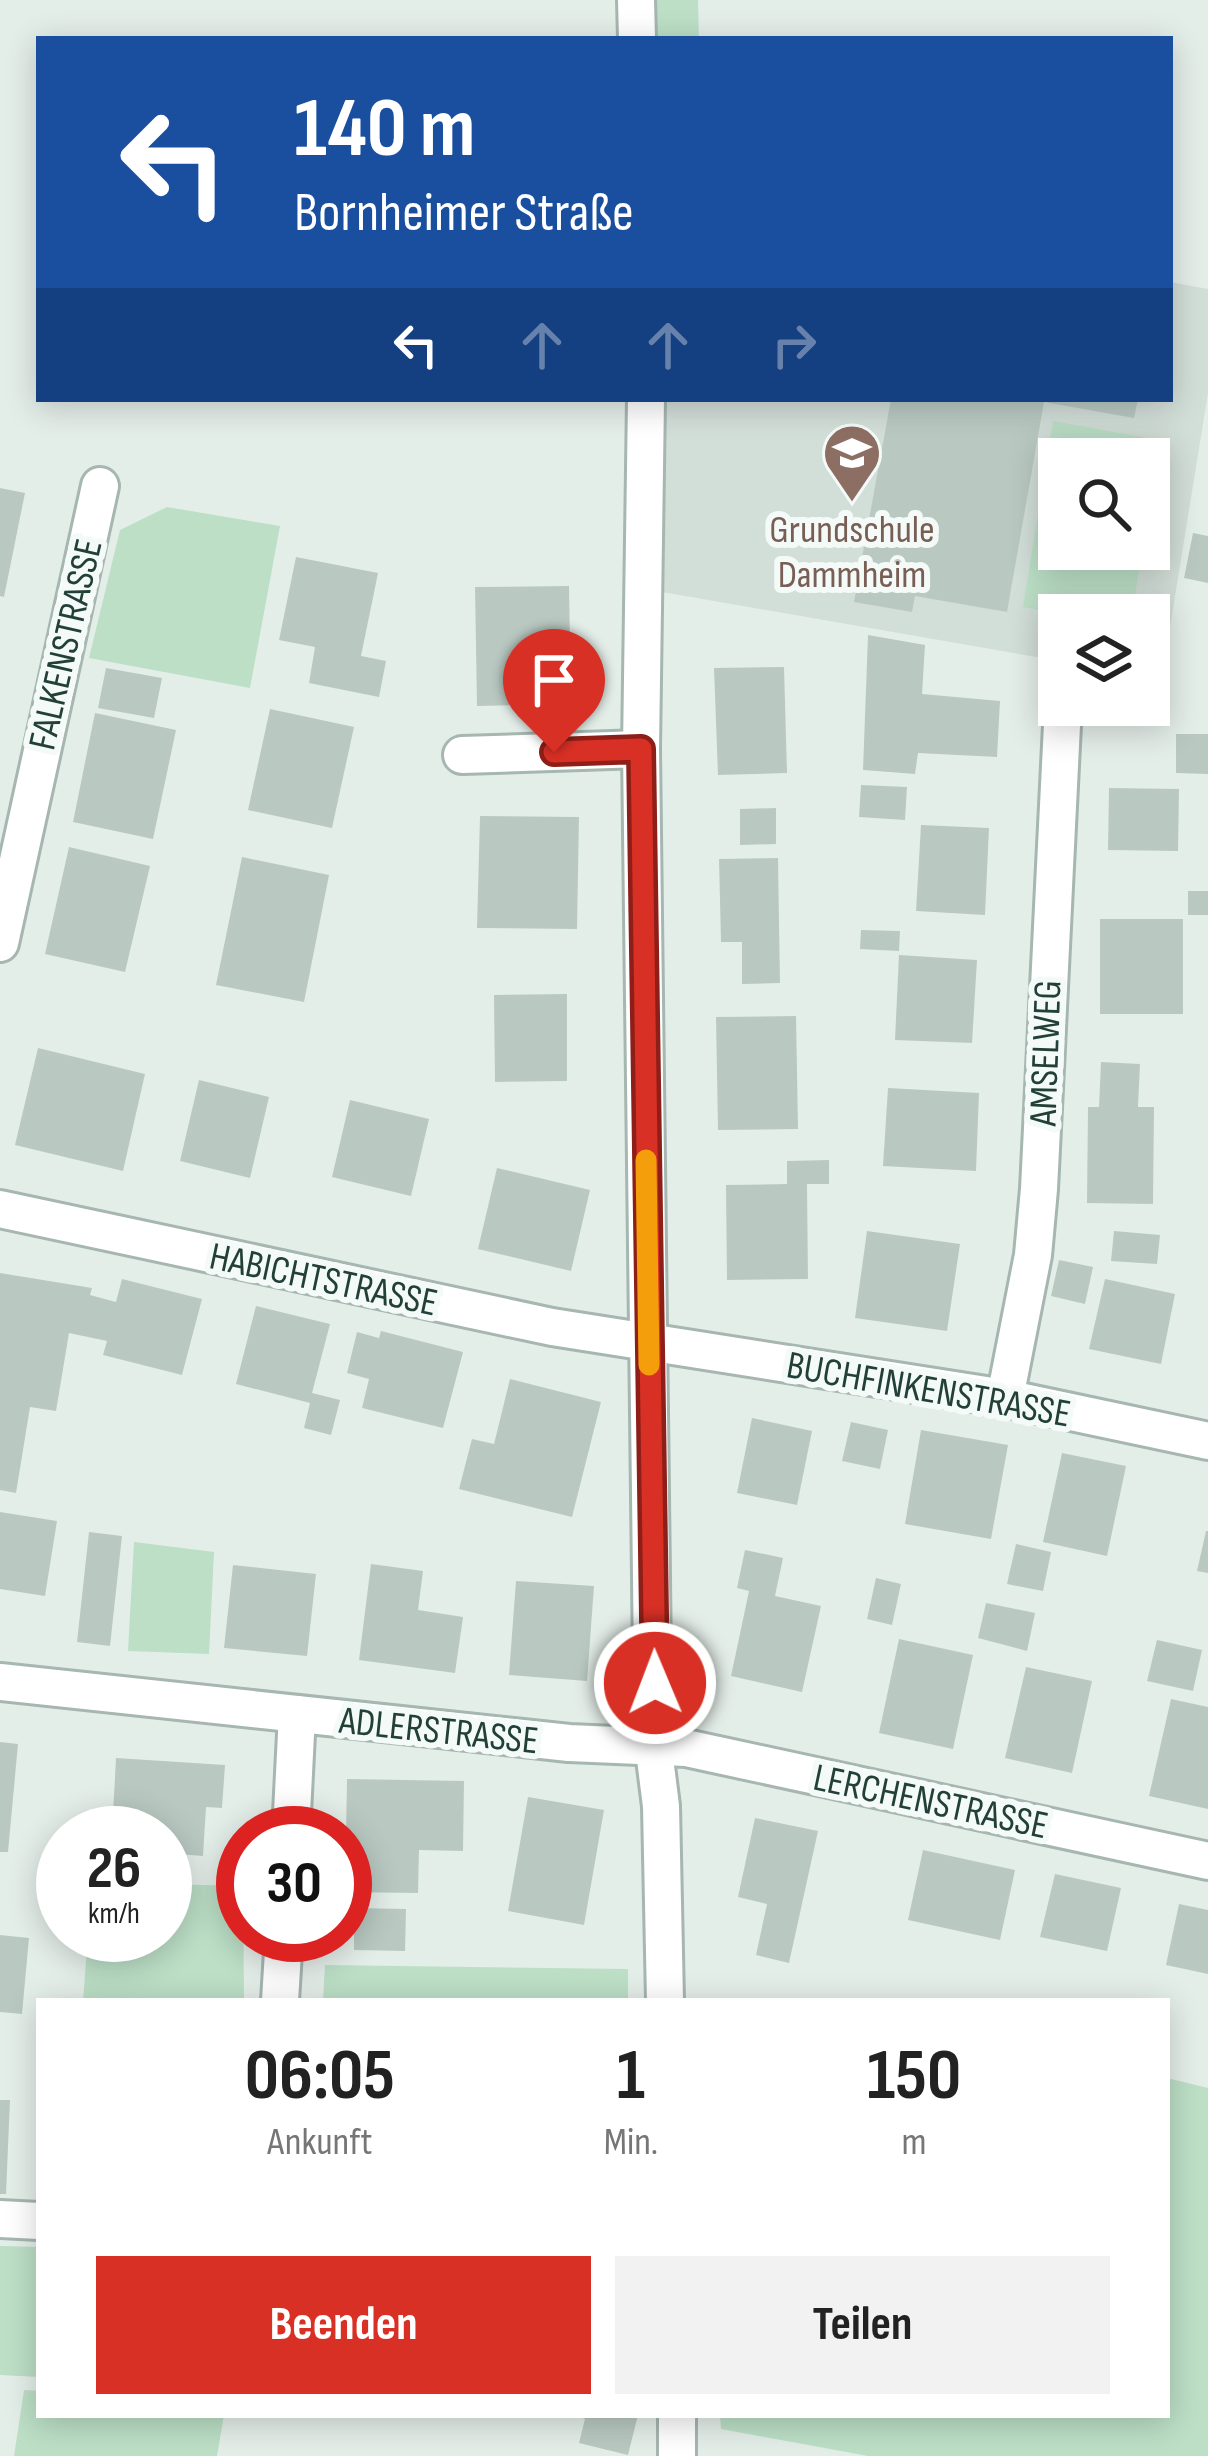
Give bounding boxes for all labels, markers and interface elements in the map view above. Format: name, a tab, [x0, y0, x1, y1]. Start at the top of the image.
text: 140 m	[294, 79, 475, 180]
icon: left	[96, 84, 252, 240]
text: Bornheimer Straße	[294, 181, 634, 246]
icon: left	[383, 312, 449, 378]
icon: ahead	[509, 312, 575, 378]
icon: ahead	[635, 312, 701, 378]
icon: right	[761, 312, 827, 378]
school or university icon: Grundschule Dammheim	[821, 422, 883, 504]
map controls	[1038, 438, 1170, 726]
button: search	[1038, 438, 1170, 570]
place label: Grundschule Dammheim	[769, 507, 935, 599]
street label: FALKENSTRASSE	[19, 535, 113, 754]
button: layers	[1038, 594, 1170, 726]
pin	[503, 629, 605, 752]
icon: arrive	[521, 647, 587, 713]
street label: AMSELWEG	[1020, 979, 1073, 1128]
street label: HABICHTSTRASSE	[205, 1233, 442, 1327]
street label: BUCHFINKENSTRASSE	[783, 1342, 1074, 1439]
position arrow	[592, 1620, 718, 1746]
street label: ADLERSTRASSE	[336, 1698, 541, 1765]
street label: LERCHENSTRASSE	[809, 1755, 1052, 1850]
speed limit sign: 30	[216, 1806, 372, 1962]
text: 26	[87, 1833, 141, 1905]
text: km/h	[88, 1896, 140, 1932]
text: 06:05	[245, 2033, 395, 2120]
text: 1	[617, 2033, 645, 2120]
text: 150	[867, 2033, 961, 2120]
text: Ankunft	[267, 2119, 372, 2166]
text: Min.	[604, 2119, 658, 2166]
text: m	[902, 2119, 927, 2166]
button: Beenden	[96, 2256, 591, 2394]
button: Teilen	[615, 2256, 1110, 2394]

